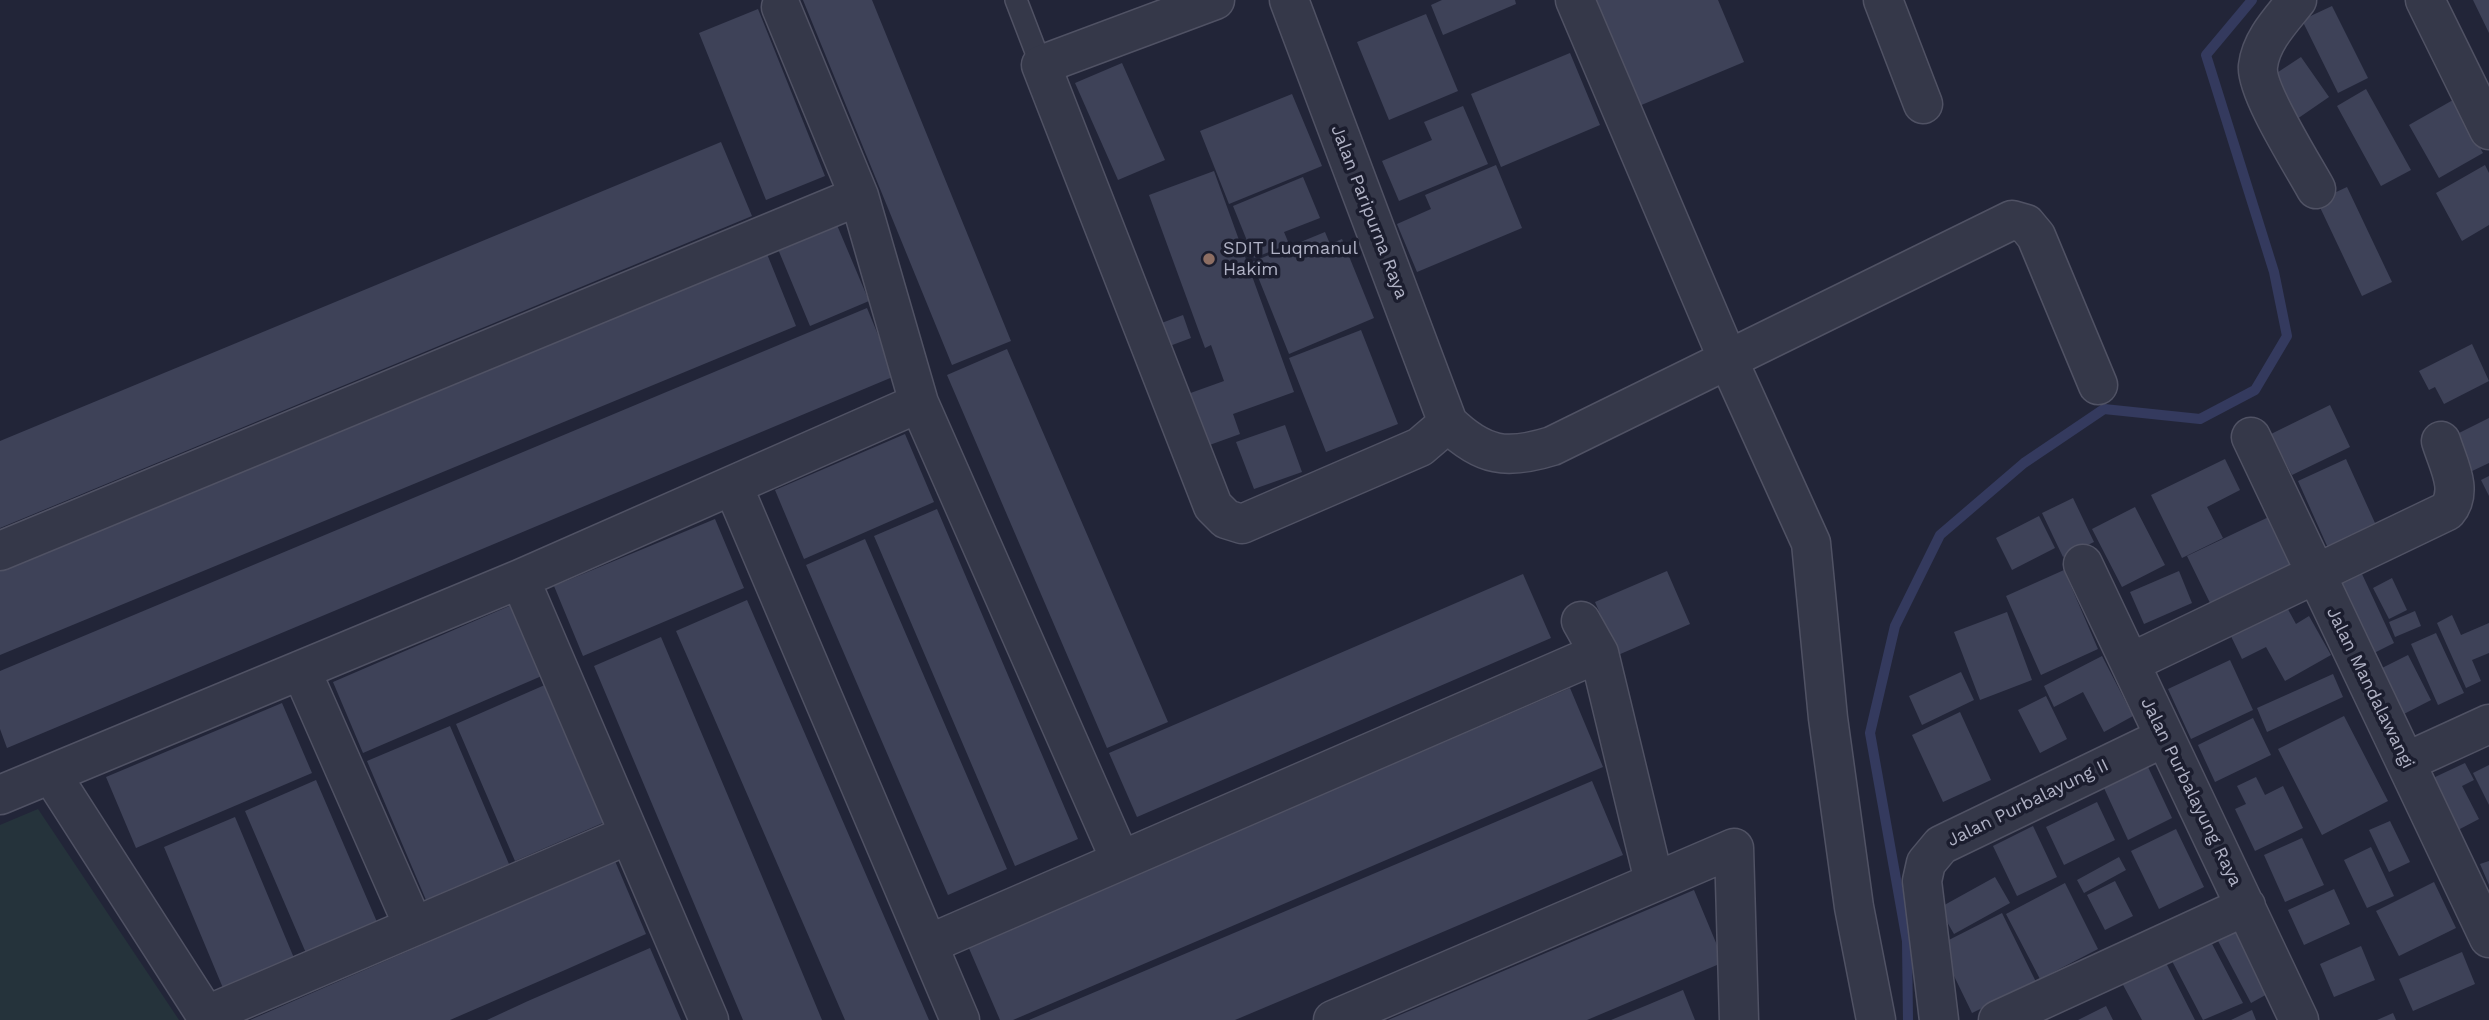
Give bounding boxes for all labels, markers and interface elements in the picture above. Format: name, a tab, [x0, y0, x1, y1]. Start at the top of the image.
street label: Jalan Paripurna Raya	[1326, 122, 1412, 302]
place label: SDIT Luqmanul Hakim	[1223, 238, 1358, 280]
marker: SDIT Luqmanul Hakim	[1201, 251, 1217, 267]
street label: Jalan Mandalawangi	[2321, 604, 2419, 772]
street label: Jalan Purbalayung Raya	[2136, 694, 2246, 890]
street label: Jalan Purbalayung II	[1944, 754, 2112, 852]

